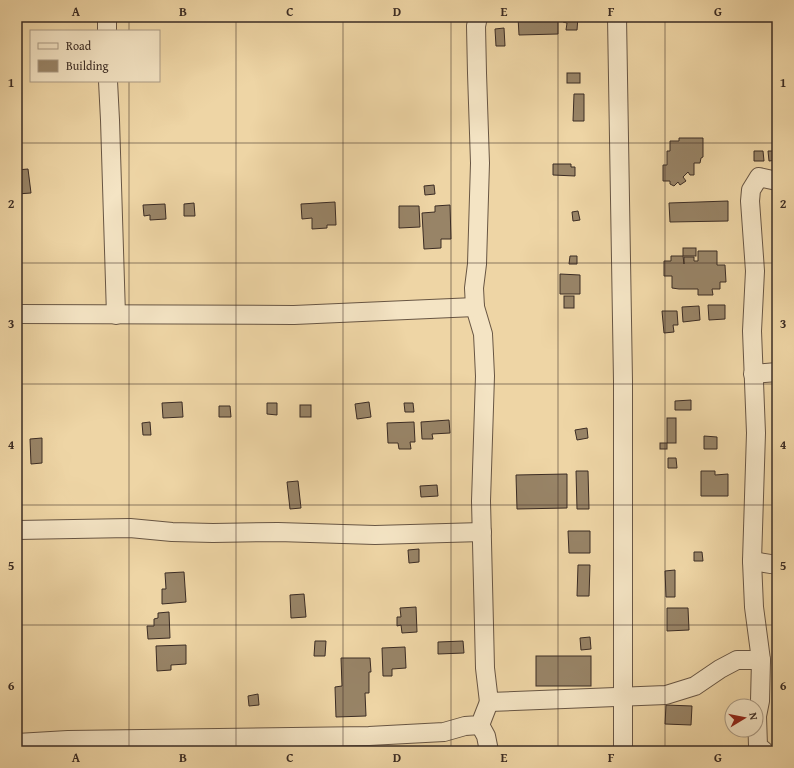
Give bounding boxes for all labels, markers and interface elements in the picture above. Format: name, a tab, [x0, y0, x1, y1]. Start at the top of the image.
text: A	[72, 2, 81, 21]
text: B	[179, 2, 187, 21]
text: C	[286, 2, 294, 21]
text: D	[393, 2, 401, 21]
text: E	[501, 2, 508, 21]
text: F	[608, 2, 615, 21]
text: G	[714, 2, 722, 21]
legend	[30, 30, 160, 82]
text: Road	[66, 37, 92, 54]
text: Building	[66, 57, 109, 74]
text: 1	[8, 73, 14, 92]
text: 1	[780, 73, 786, 92]
text: 2	[8, 194, 15, 213]
text: 2	[780, 194, 787, 213]
text: 3	[8, 314, 14, 333]
text: 3	[780, 314, 786, 333]
text: 4	[8, 435, 15, 454]
text: 4	[780, 435, 787, 454]
text: 5	[8, 556, 15, 575]
text: 5	[780, 556, 787, 575]
text: 6	[8, 676, 15, 695]
text: 6	[780, 676, 787, 695]
north arrow	[724, 698, 764, 738]
text: N	[745, 711, 762, 722]
text: A	[72, 748, 81, 767]
text: B	[179, 748, 187, 767]
text: C	[286, 748, 294, 767]
text: D	[393, 748, 401, 767]
text: E	[501, 748, 508, 767]
text: F	[608, 748, 615, 767]
text: G	[714, 748, 722, 767]

